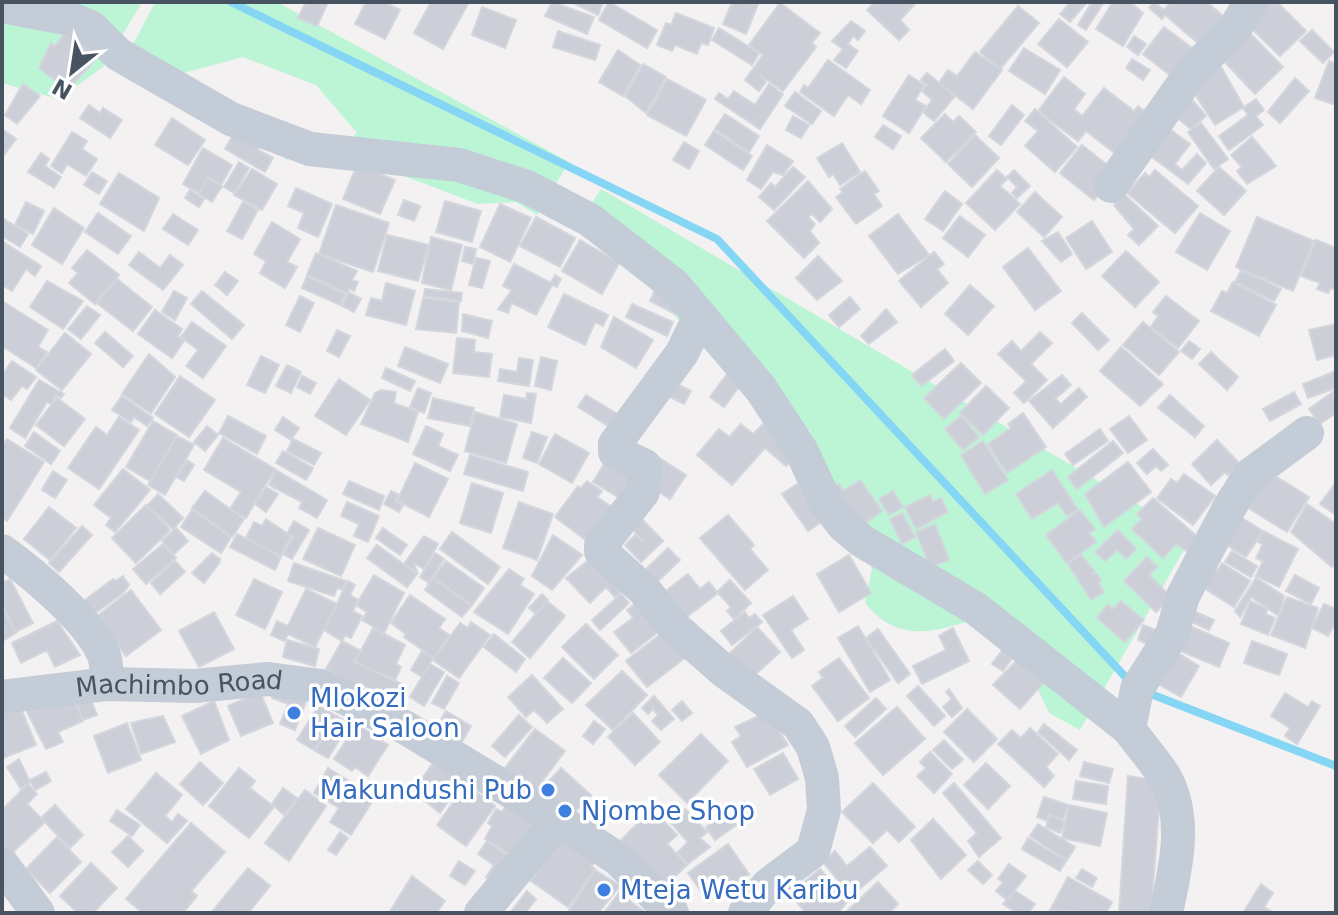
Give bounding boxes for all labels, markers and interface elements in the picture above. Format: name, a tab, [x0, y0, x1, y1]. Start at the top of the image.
north arrow	[32, 32, 112, 112]
text: N	[48, 73, 76, 104]
street label: Machimbo Road	[74, 664, 285, 703]
place label: Mlokozi Hair Saloon	[310, 683, 460, 743]
marker: Mlokozi Hair Saloon	[285, 704, 303, 722]
place label: Makundushi Pub	[320, 775, 532, 805]
marker: Makundushi Pub	[539, 781, 557, 799]
place label: Njombe Shop	[581, 796, 755, 826]
marker: Njombe Shop	[556, 802, 574, 820]
place label: Mteja Wetu Karibu	[620, 875, 859, 905]
marker: Mteja Wetu Karibu	[595, 881, 613, 899]

